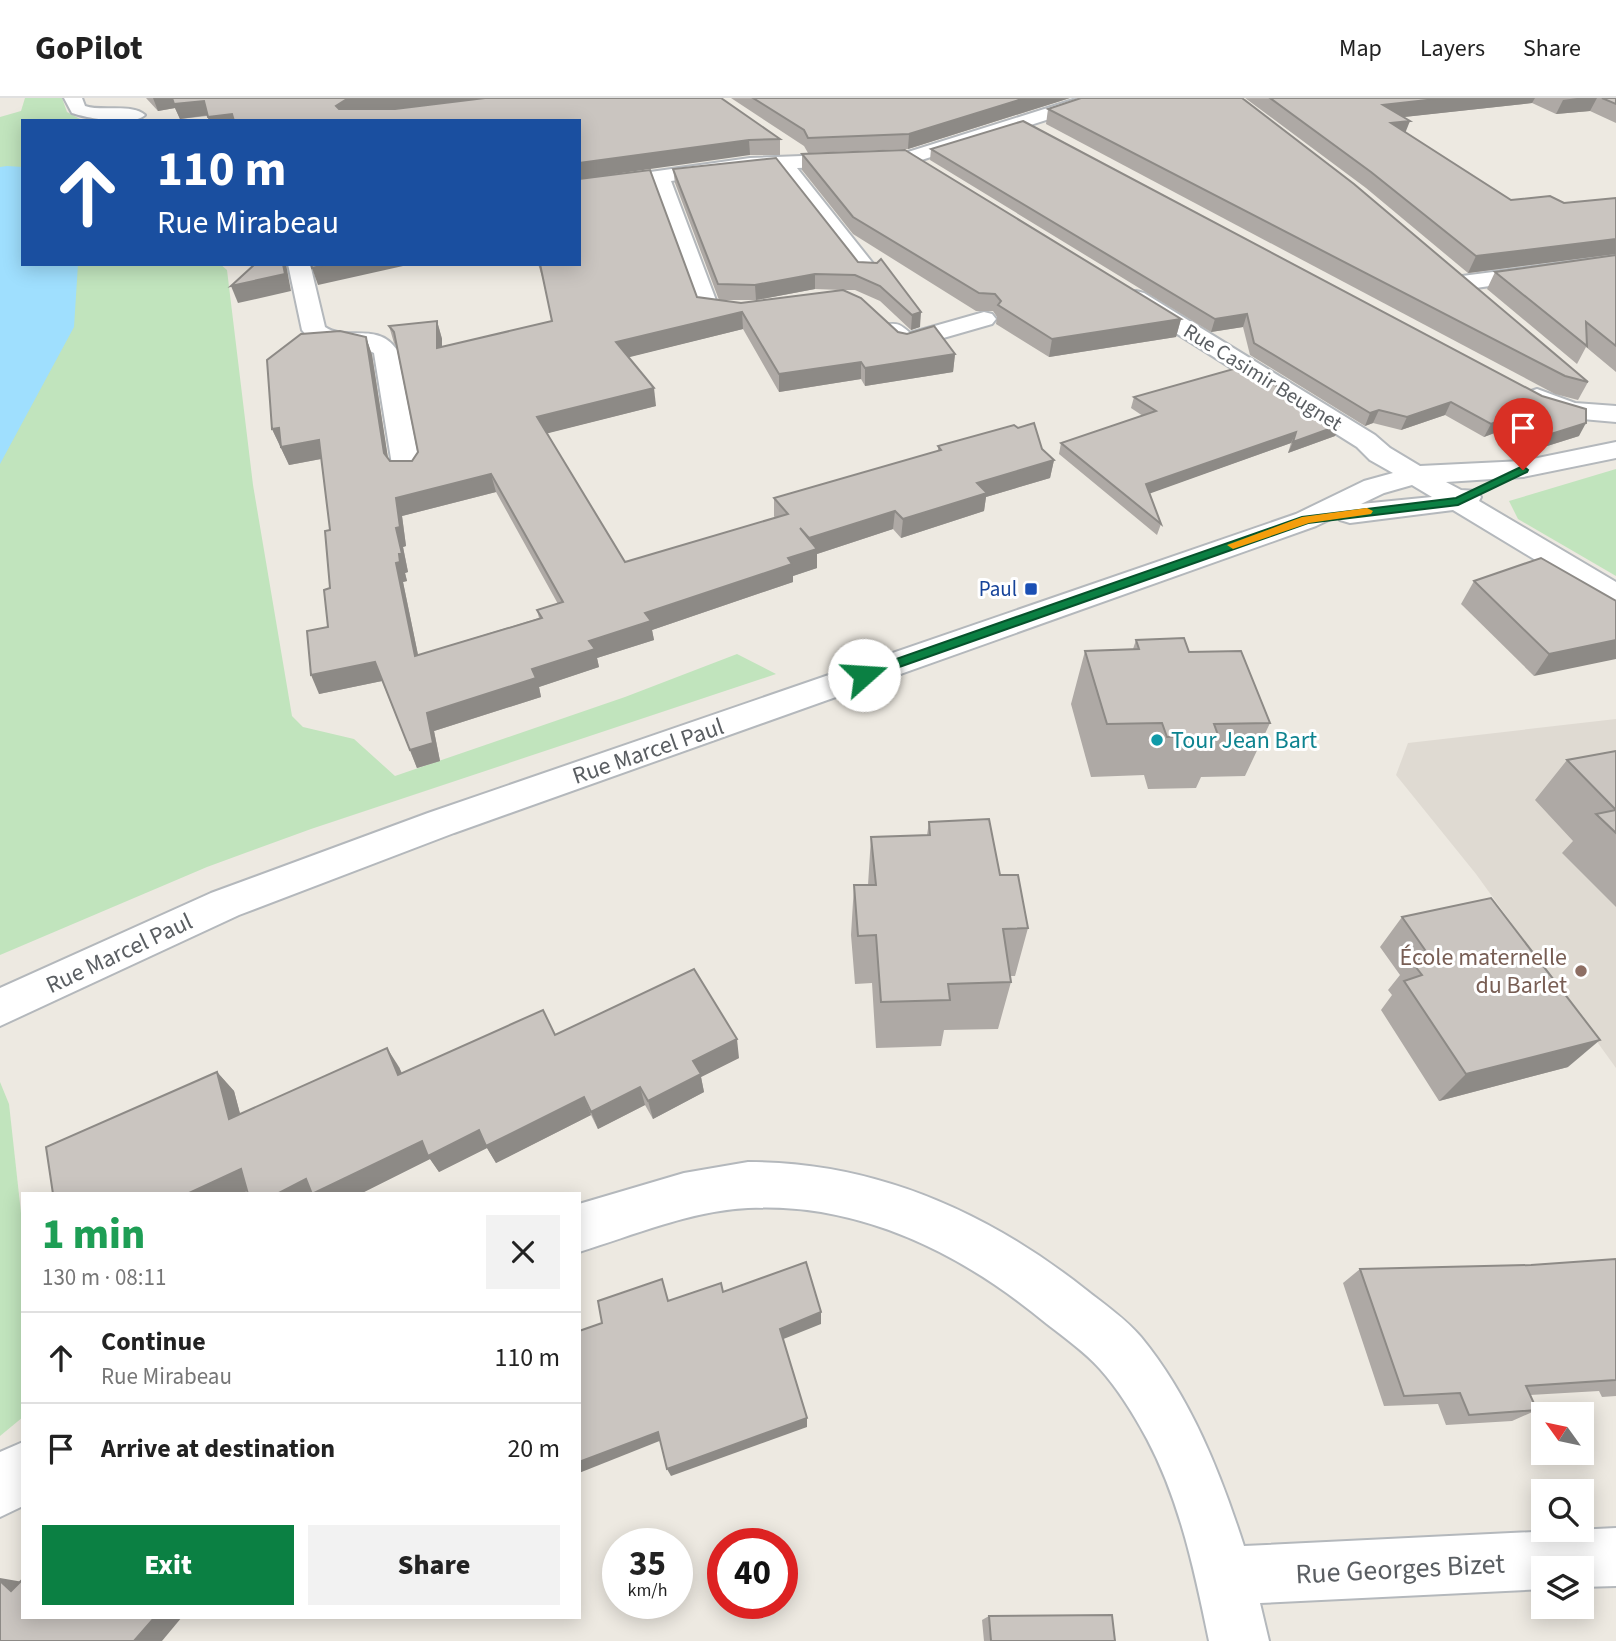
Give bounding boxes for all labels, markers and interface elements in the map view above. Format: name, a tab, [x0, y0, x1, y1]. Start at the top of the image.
text: GoPilot	[35, 25, 143, 72]
text: Map	[1339, 31, 1382, 66]
text: Layers	[1420, 31, 1485, 66]
text: Share	[1523, 31, 1581, 66]
text: 110 m	[157, 135, 286, 205]
icon: ahead	[42, 147, 133, 238]
text: Rue Mirabeau	[157, 200, 339, 246]
street label: Rue Casimir Beugnet	[1178, 316, 1348, 438]
pin	[1493, 398, 1553, 470]
icon: arrive	[1504, 409, 1542, 447]
place label: Paul	[979, 574, 1017, 604]
marker: Paul	[1023, 581, 1039, 597]
position arrow	[827, 638, 901, 712]
street label: Rue Marcel Paul	[568, 709, 729, 794]
place label: Tour Jean Bart	[1171, 723, 1317, 758]
marker: Tour Jean Bart	[1149, 732, 1165, 748]
street label: Rue Marcel Paul	[40, 904, 198, 1003]
place label: École maternelle du Barlet	[1399, 940, 1567, 1003]
marker: École maternelle du Barlet	[1573, 963, 1589, 979]
text: 1 min	[42, 1205, 145, 1265]
button: close	[486, 1215, 560, 1289]
text: 130 m · 08:11	[42, 1261, 166, 1294]
text: Continue	[101, 1323, 206, 1360]
icon: ahead	[42, 1339, 80, 1377]
text: 110 m	[494, 1339, 560, 1376]
text: Rue Mirabeau	[101, 1360, 232, 1393]
north arrow	[1531, 1402, 1594, 1465]
map controls	[1531, 1402, 1594, 1619]
icon: arrive	[42, 1430, 80, 1468]
text: Arrive at destination	[101, 1430, 335, 1467]
text: 20 m	[507, 1430, 560, 1467]
button: search	[1531, 1479, 1594, 1542]
button: Exit	[42, 1525, 294, 1605]
button: Share	[308, 1525, 560, 1605]
speed limit sign: 40	[707, 1528, 798, 1619]
text: 35	[629, 1539, 666, 1589]
street label: Rue Georges Bizet	[1294, 1544, 1506, 1594]
button: layers	[1531, 1556, 1594, 1619]
text: km/h	[628, 1578, 667, 1603]

